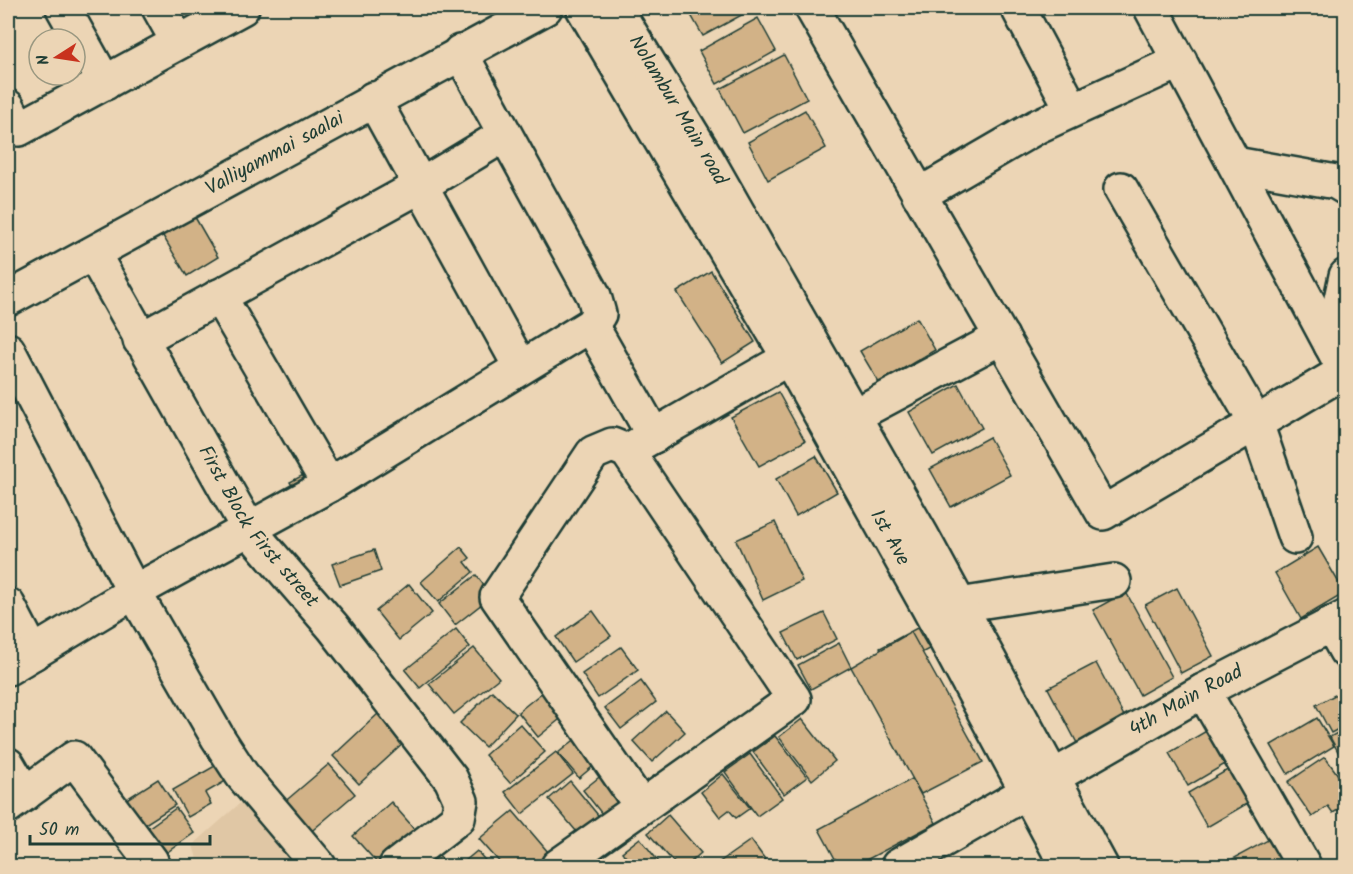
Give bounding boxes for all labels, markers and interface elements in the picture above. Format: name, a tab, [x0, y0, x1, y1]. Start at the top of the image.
north arrow	[27, 27, 87, 87]
street label: Nolambur Main road	[619, 29, 736, 193]
text: N	[31, 52, 57, 67]
street label: Valliyammai saalai	[200, 103, 352, 205]
street label: First Block First street	[189, 440, 326, 616]
street label: 1st Ave	[861, 504, 918, 572]
street label: 4th Main Road	[1123, 656, 1250, 746]
scale bar	[30, 808, 210, 846]
text: 50 m	[39, 816, 79, 845]

